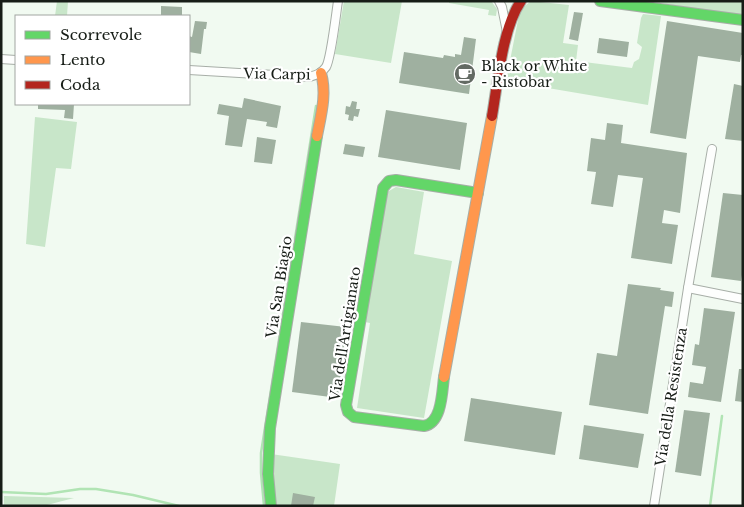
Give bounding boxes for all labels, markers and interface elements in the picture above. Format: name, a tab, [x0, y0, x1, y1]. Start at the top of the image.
legend	[15, 15, 190, 105]
text: Scorrevole	[60, 25, 142, 44]
text: Lento	[60, 50, 106, 69]
place label: Black or White - Ristobar	[481, 57, 587, 91]
cafe icon: Black or White - Ristobar	[453, 62, 477, 86]
street label: Via Carpi	[242, 64, 311, 84]
text: Coda	[60, 75, 101, 94]
street label: Via San Biagio	[262, 235, 296, 340]
street label: Via dell'Artigianato	[325, 265, 365, 404]
street label: Via della Resistenza	[651, 326, 691, 469]

